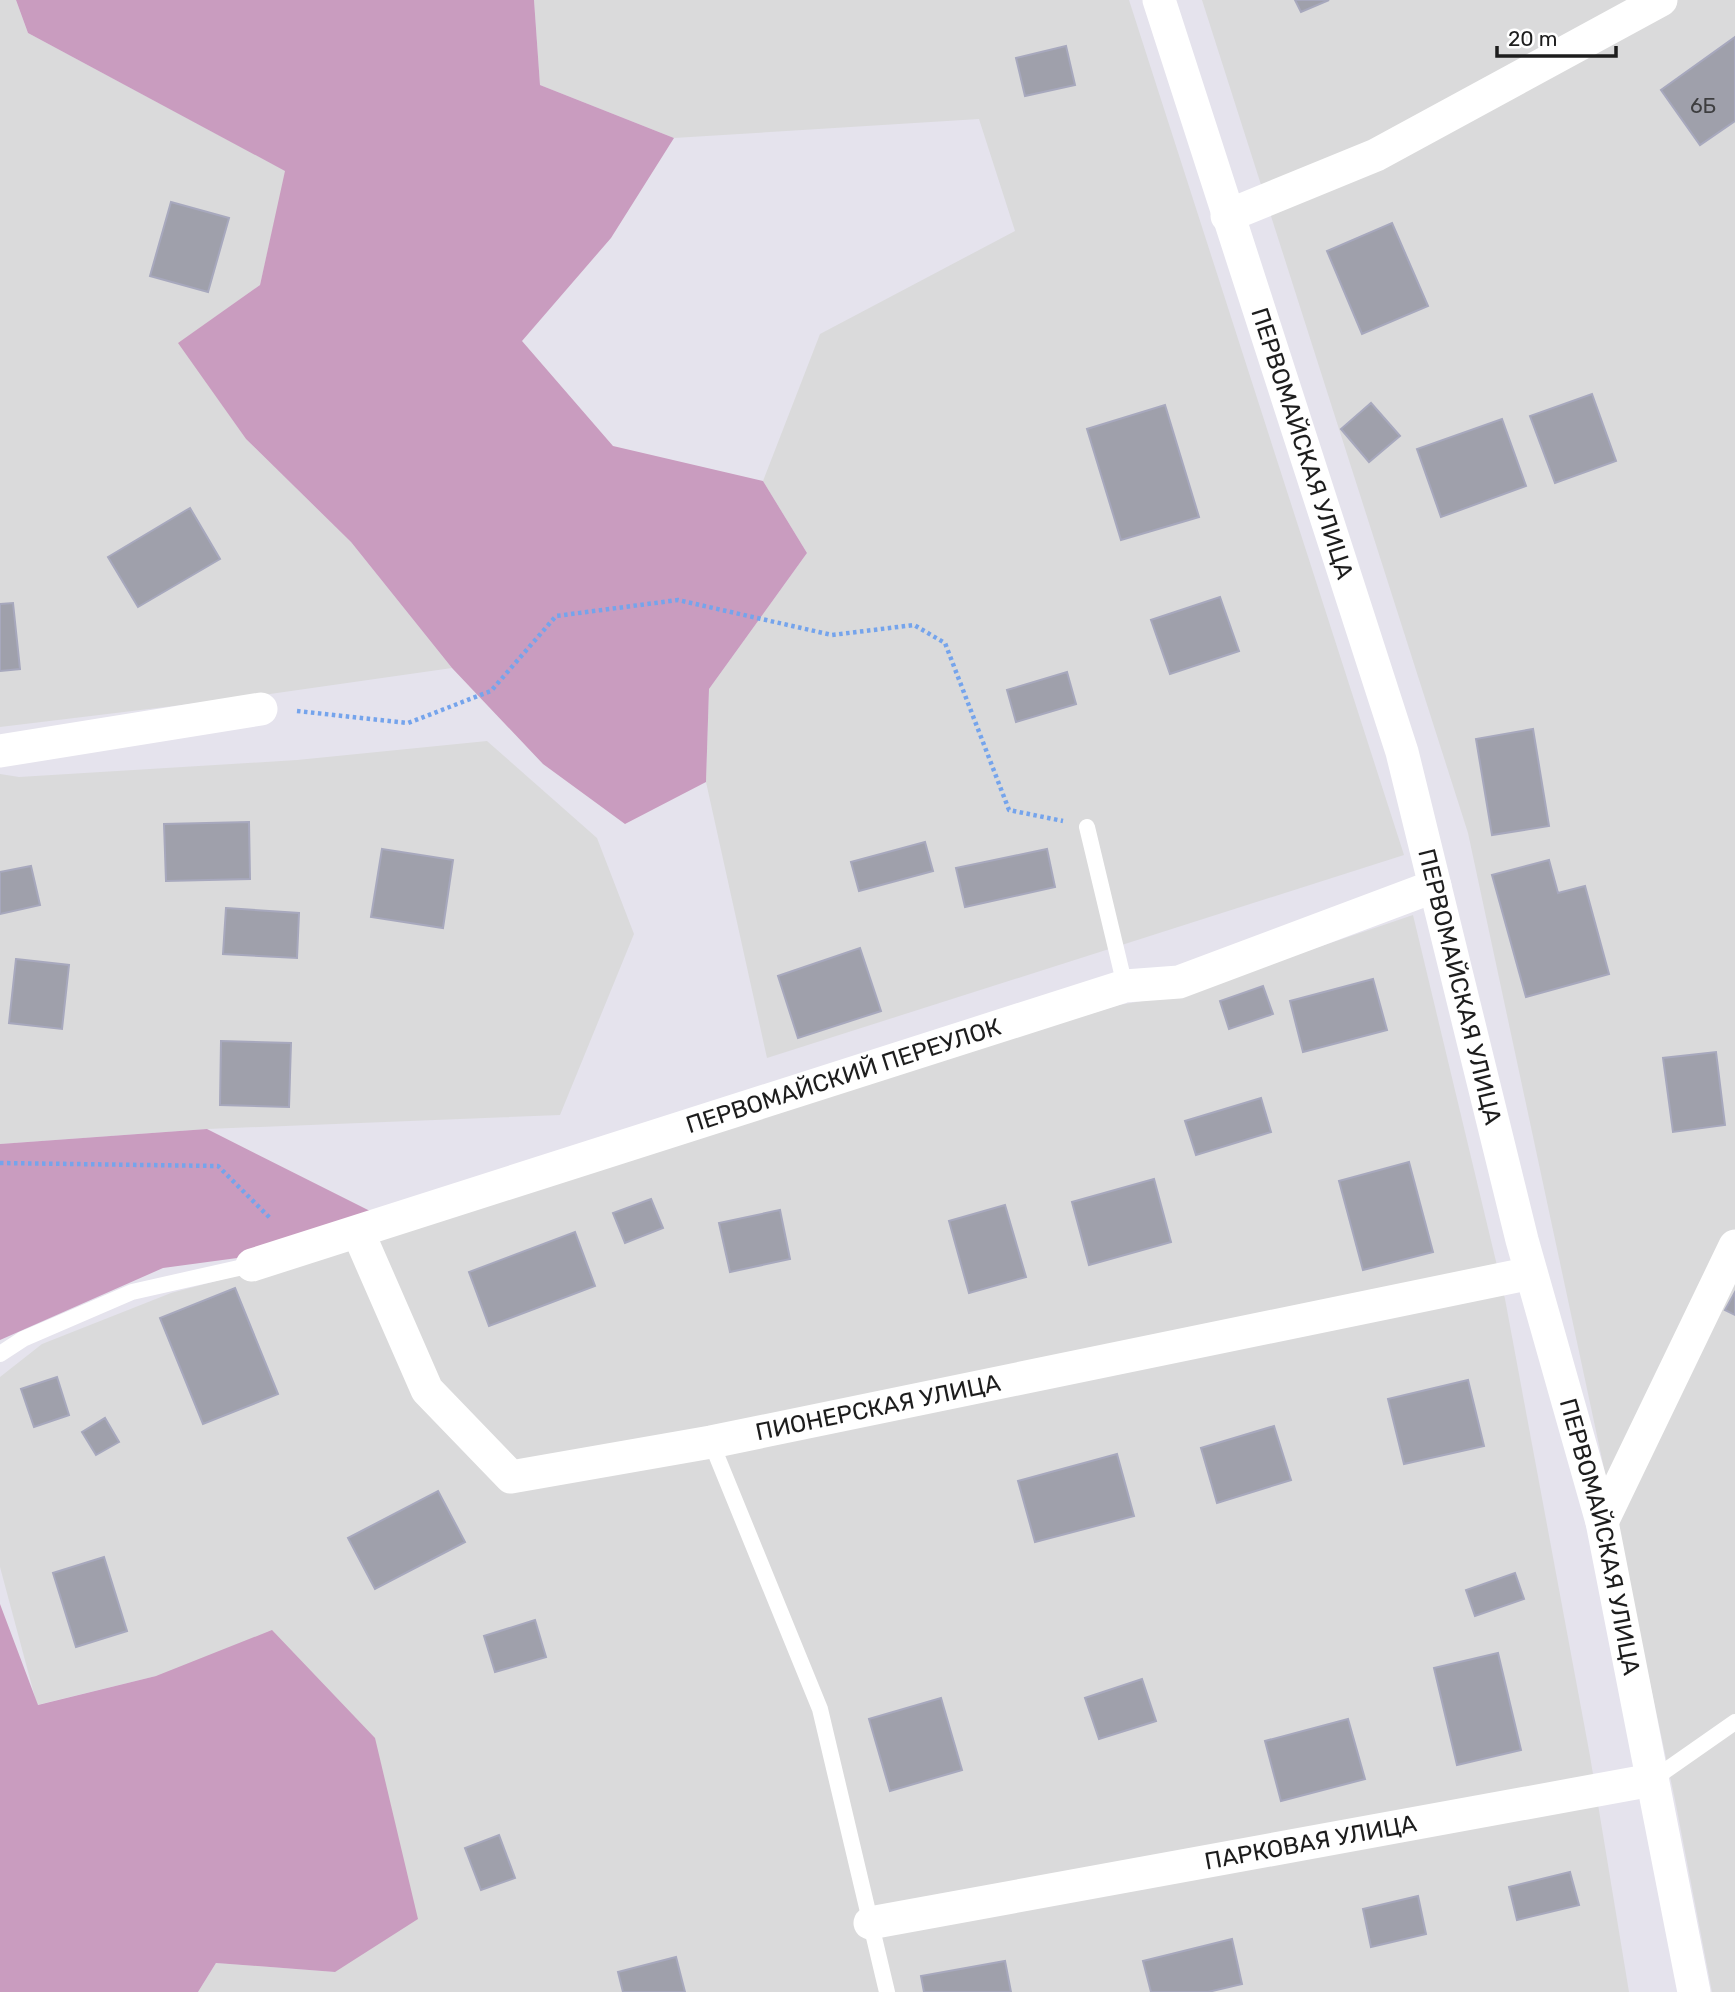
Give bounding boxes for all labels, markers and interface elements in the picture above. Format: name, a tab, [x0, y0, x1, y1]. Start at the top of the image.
scale bar	[1497, 14, 1616, 58]
text: 20 m	[1508, 26, 1557, 51]
house number: 6Б	[1690, 93, 1716, 118]
street label: ПЕРВОМАЙСКАЯ УЛИЦА	[1245, 304, 1359, 583]
street label: ПЕРВОМАЙСКАЯ УЛИЦА	[1412, 846, 1507, 1128]
street label: ПЕРВОМАЙСКИЙ ПЕРЕУЛОК	[683, 1013, 1004, 1139]
street label: ПИОНЕРСКАЯ УЛИЦА	[753, 1369, 1003, 1446]
street label: ПЕРВОМАЙСКАЯ УЛИЦА	[1554, 1395, 1646, 1678]
street label: ПАРКОВАЯ УЛИЦА	[1202, 1809, 1419, 1876]

